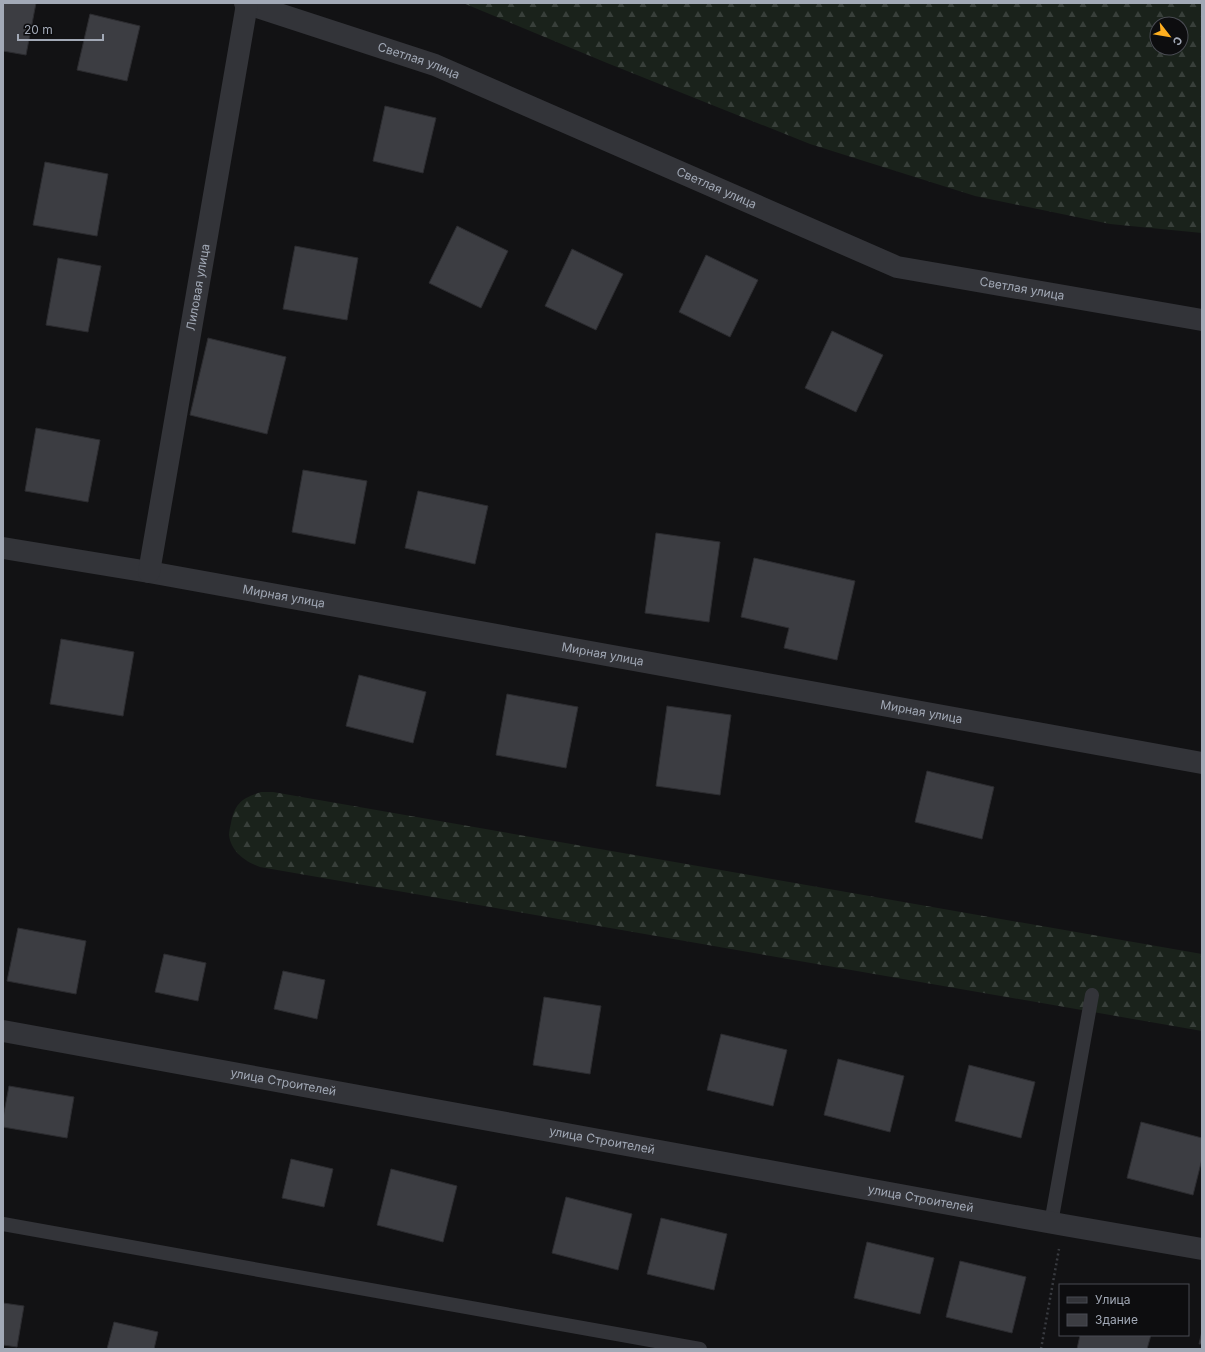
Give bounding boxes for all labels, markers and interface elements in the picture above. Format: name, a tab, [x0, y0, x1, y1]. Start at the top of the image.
scale bar	[18, 16, 103, 42]
north arrow	[1149, 16, 1189, 56]
text: 20 m	[24, 22, 53, 37]
text: С	[1169, 34, 1186, 48]
street label: Светлая улица	[376, 39, 462, 82]
street label: Светлая улица	[674, 163, 759, 212]
street label: Лиловая улица	[183, 243, 213, 332]
street label: Светлая улица	[978, 273, 1066, 303]
street label: Мирная улица	[242, 581, 326, 611]
street label: Мирная улица	[560, 639, 645, 669]
street label: Мирная улица	[879, 697, 964, 726]
street label: улица Строителей	[229, 1065, 337, 1099]
street label: улица Строителей	[548, 1123, 656, 1157]
street label: улица Строителей	[867, 1181, 975, 1215]
legend	[1059, 1284, 1189, 1336]
text: Улица	[1095, 1292, 1130, 1307]
text: Здание	[1095, 1312, 1138, 1327]

